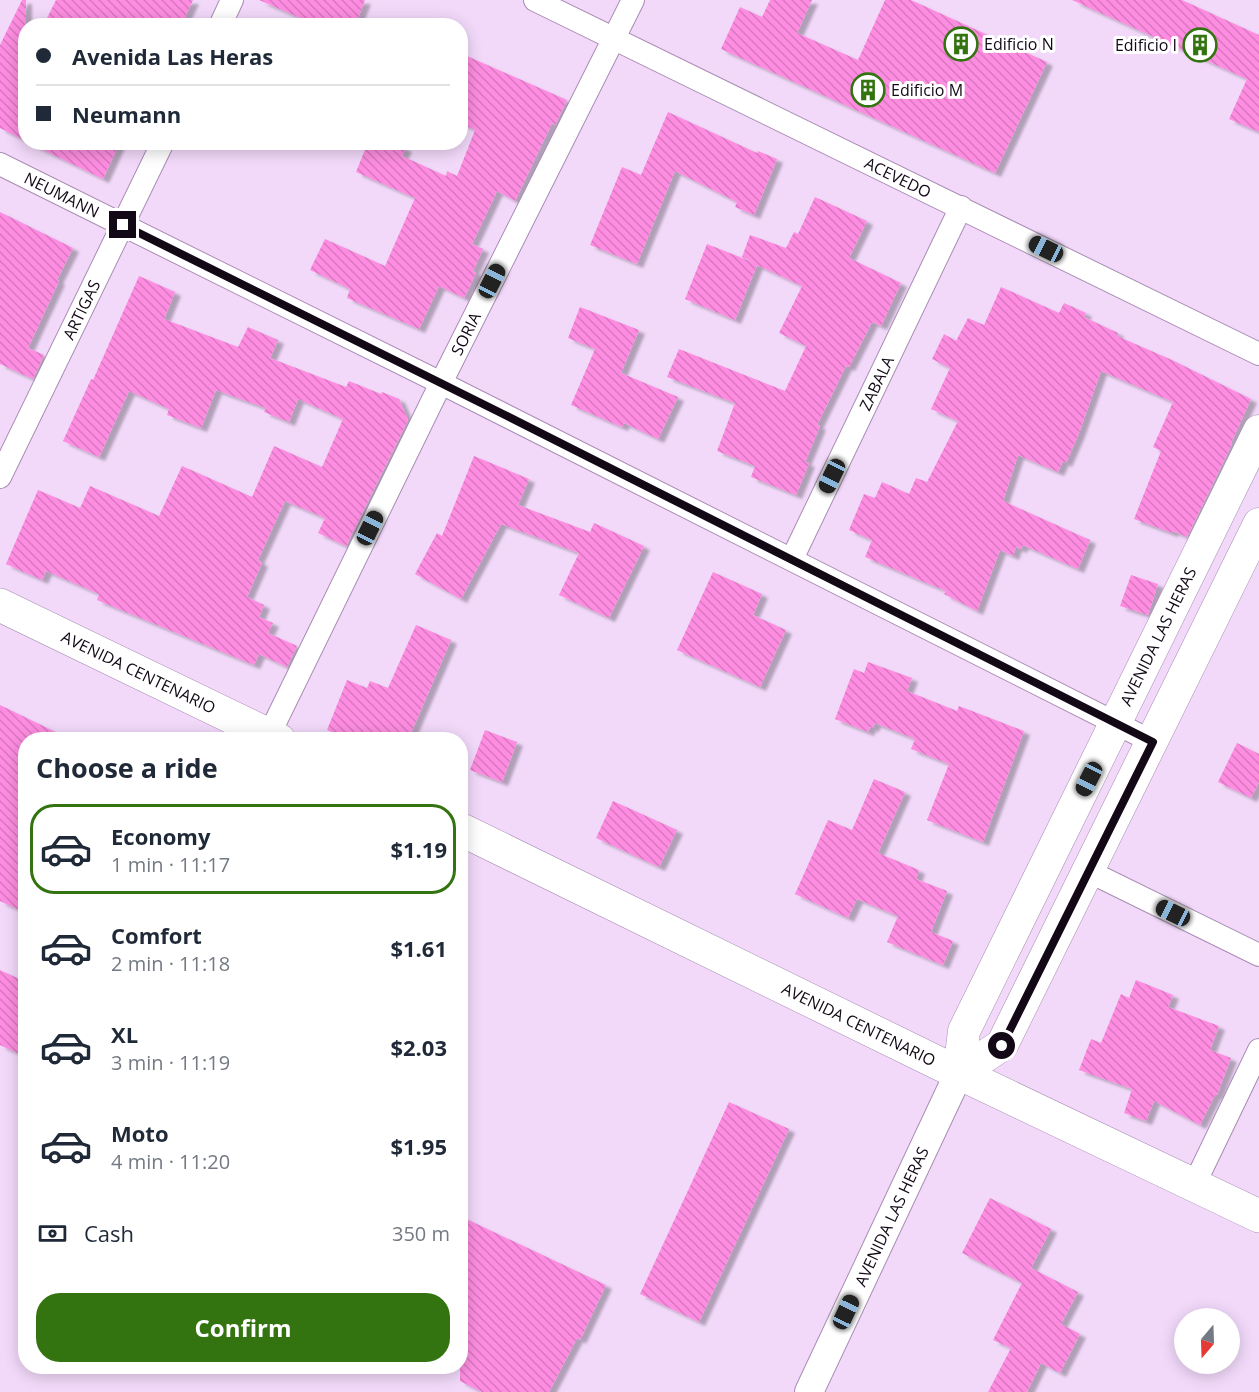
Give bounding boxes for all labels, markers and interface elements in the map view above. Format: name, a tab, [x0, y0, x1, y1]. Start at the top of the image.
building icon: Edificio N	[943, 26, 979, 62]
building icon: Edificio I	[1182, 27, 1218, 63]
place label: Edificio N	[984, 33, 1054, 55]
place label: Edificio I	[1115, 34, 1177, 56]
text: Avenida Las Heras	[72, 41, 273, 71]
building icon: Edificio M	[850, 72, 886, 108]
place label: Edificio M	[891, 79, 963, 101]
text: Neumann	[72, 99, 181, 129]
street label: ACEVEDO	[861, 152, 935, 203]
street label: NEUMANN	[21, 167, 103, 223]
route end	[109, 211, 136, 238]
car	[1026, 233, 1066, 265]
car	[476, 261, 508, 301]
street label: ARTIGAS	[58, 276, 105, 343]
street label: SORIA	[446, 307, 486, 359]
street label: ZABALA	[854, 351, 899, 414]
car	[816, 456, 848, 496]
car	[354, 508, 386, 548]
street label: AVENIDA LAS HERAS	[1115, 563, 1201, 709]
street label: AVENIDA CENTENARIO	[58, 625, 219, 719]
text: Choose a ride	[36, 749, 218, 786]
car	[1073, 759, 1105, 799]
text: Economy	[111, 821, 210, 851]
icon: car	[39, 822, 93, 876]
text: $1.19	[390, 834, 447, 864]
text: 1 min · 11:17	[111, 851, 230, 878]
car	[1153, 897, 1193, 929]
text: Comfort	[111, 920, 202, 950]
icon: car	[39, 921, 93, 975]
text: $1.61	[390, 933, 447, 963]
text: 2 min · 11:18	[111, 950, 230, 977]
street label: AVENIDA CENTENARIO	[778, 977, 939, 1071]
text: XL	[111, 1019, 138, 1049]
icon: car	[39, 1020, 93, 1074]
text: $2.03	[390, 1032, 447, 1062]
route start	[988, 1032, 1015, 1059]
text: 3 min · 11:19	[111, 1049, 230, 1076]
text: Moto	[111, 1118, 169, 1148]
icon: car	[39, 1119, 93, 1173]
text: $1.95	[390, 1131, 447, 1161]
street label: AVENIDA LAS HERAS	[849, 1143, 934, 1290]
text: 4 min · 11:20	[111, 1148, 230, 1175]
icon: cash	[36, 1217, 69, 1250]
text: Cash	[84, 1218, 134, 1248]
text: 350 m	[392, 1220, 450, 1247]
car	[830, 1292, 862, 1332]
button: Confirm	[36, 1293, 450, 1362]
north arrow	[1174, 1308, 1240, 1374]
map controls	[1174, 1308, 1240, 1374]

